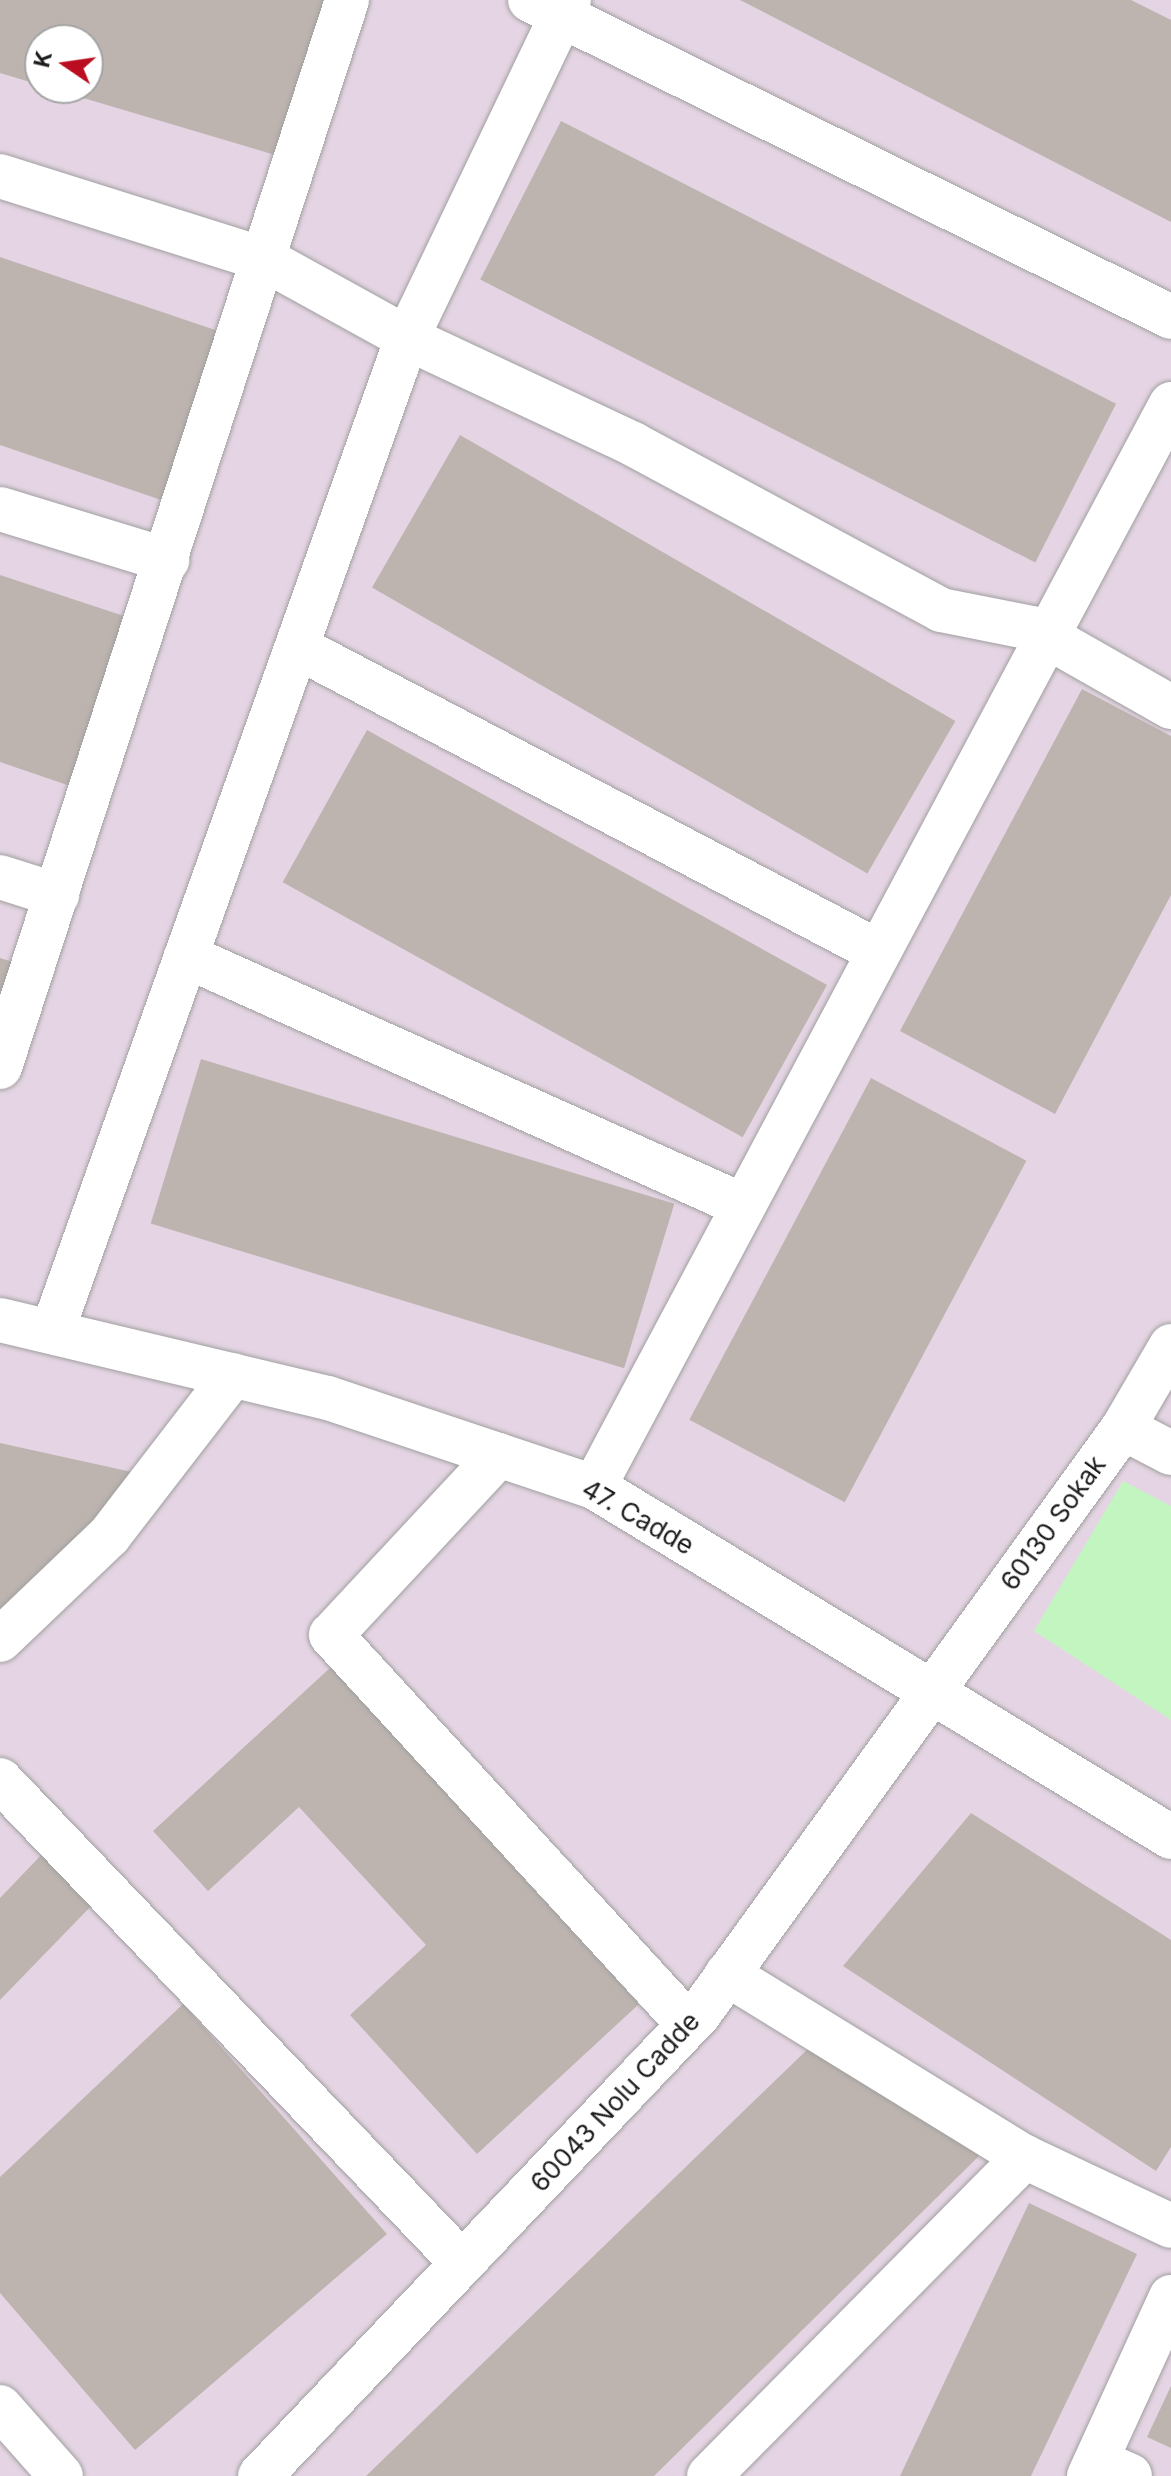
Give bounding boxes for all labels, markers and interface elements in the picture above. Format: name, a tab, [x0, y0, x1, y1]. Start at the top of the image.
north arrow	[24, 24, 104, 104]
text: K	[28, 48, 57, 70]
street label: 60130 Sokak	[994, 1450, 1112, 1596]
street label: 47. Cadde	[577, 1473, 699, 1561]
street label: 60043 Nolu Cadde	[524, 2006, 706, 2198]

